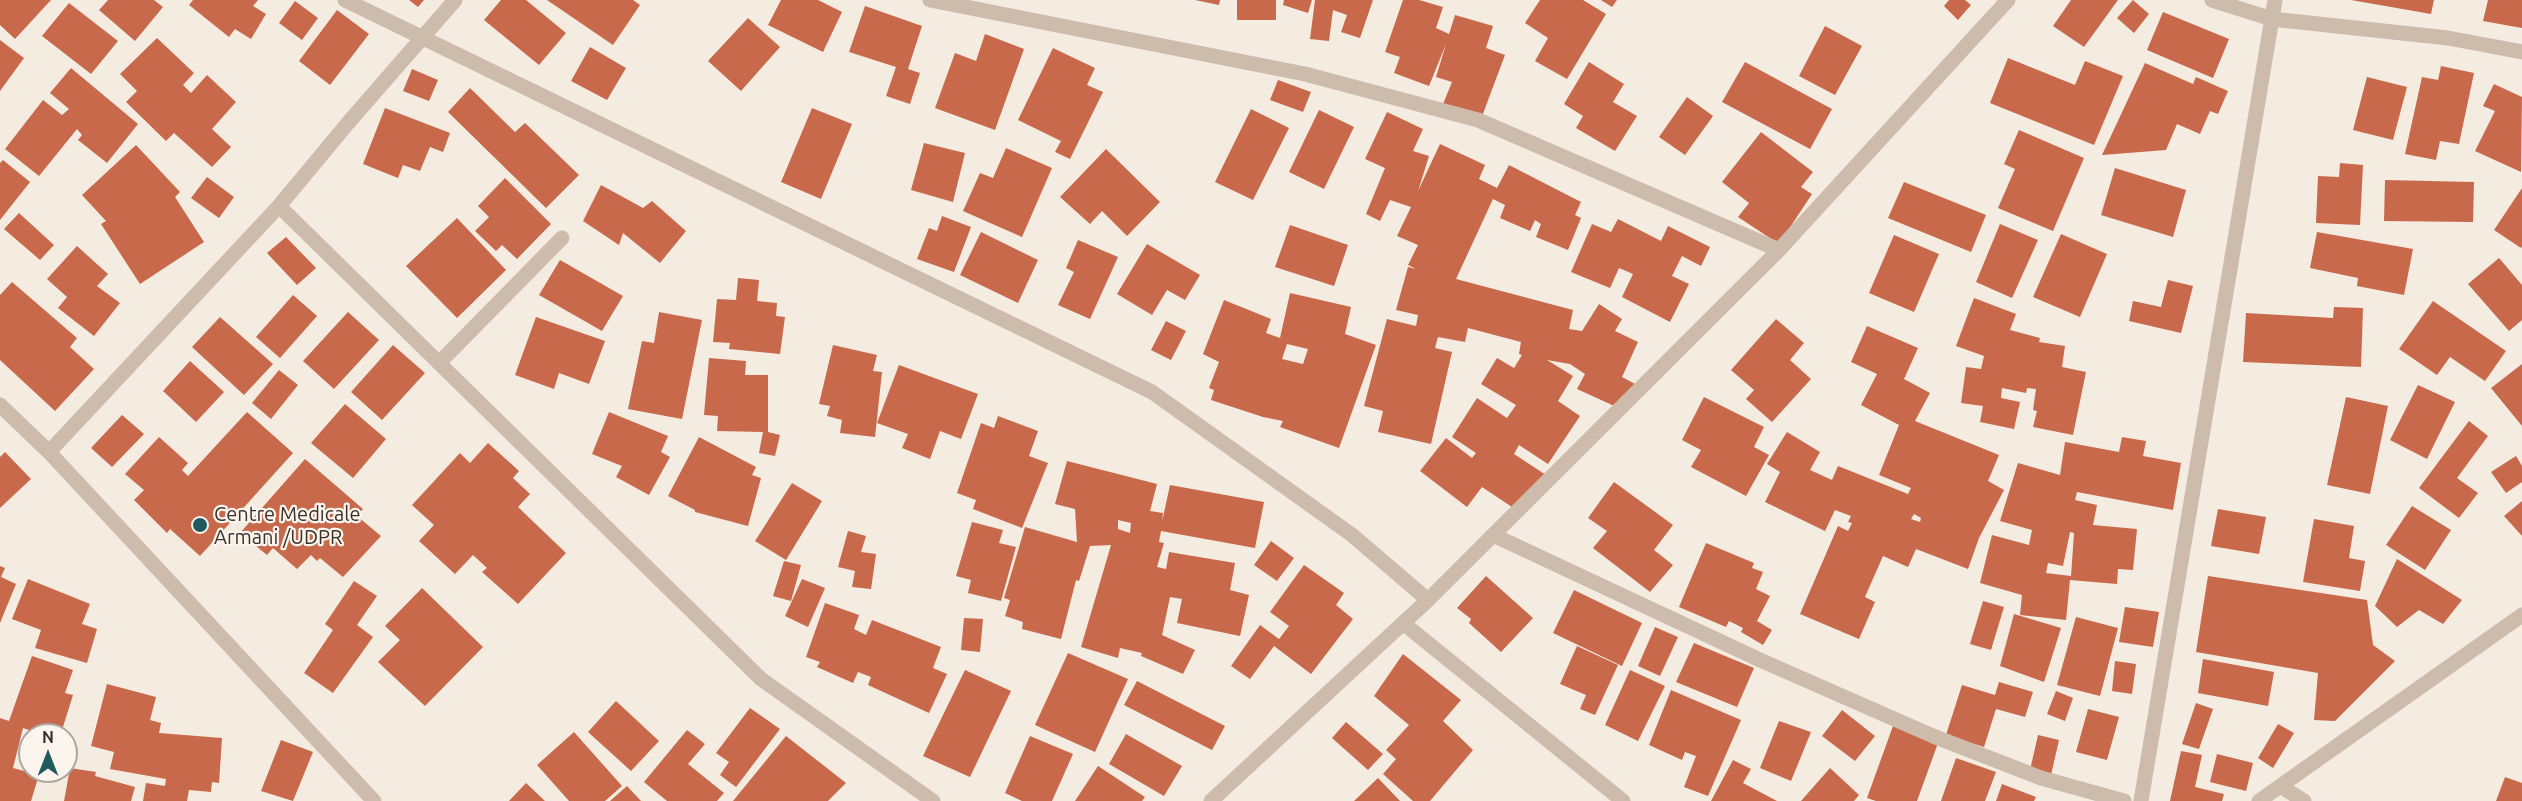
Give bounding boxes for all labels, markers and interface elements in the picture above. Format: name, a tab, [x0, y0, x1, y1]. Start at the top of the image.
place label: Centre Medicale Armani /UDPR	[214, 502, 361, 549]
marker: Centre Medicale Armani /UDPR	[191, 516, 209, 534]
north arrow	[18, 723, 78, 783]
text: N	[42, 728, 54, 746]

